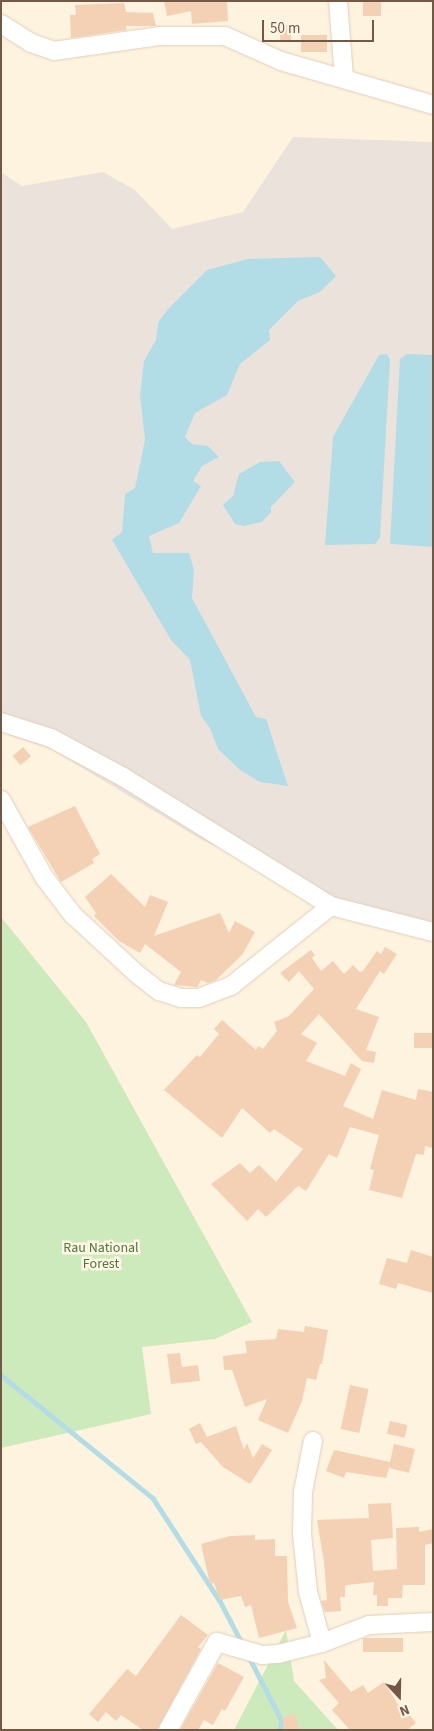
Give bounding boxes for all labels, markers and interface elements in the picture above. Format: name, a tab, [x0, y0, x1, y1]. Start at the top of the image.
scale bar	[264, 10, 376, 42]
text: 50 m	[270, 18, 300, 39]
park label: Rau National Forest	[63, 1240, 139, 1272]
north arrow	[374, 1671, 424, 1721]
text: N	[396, 1699, 412, 1721]

